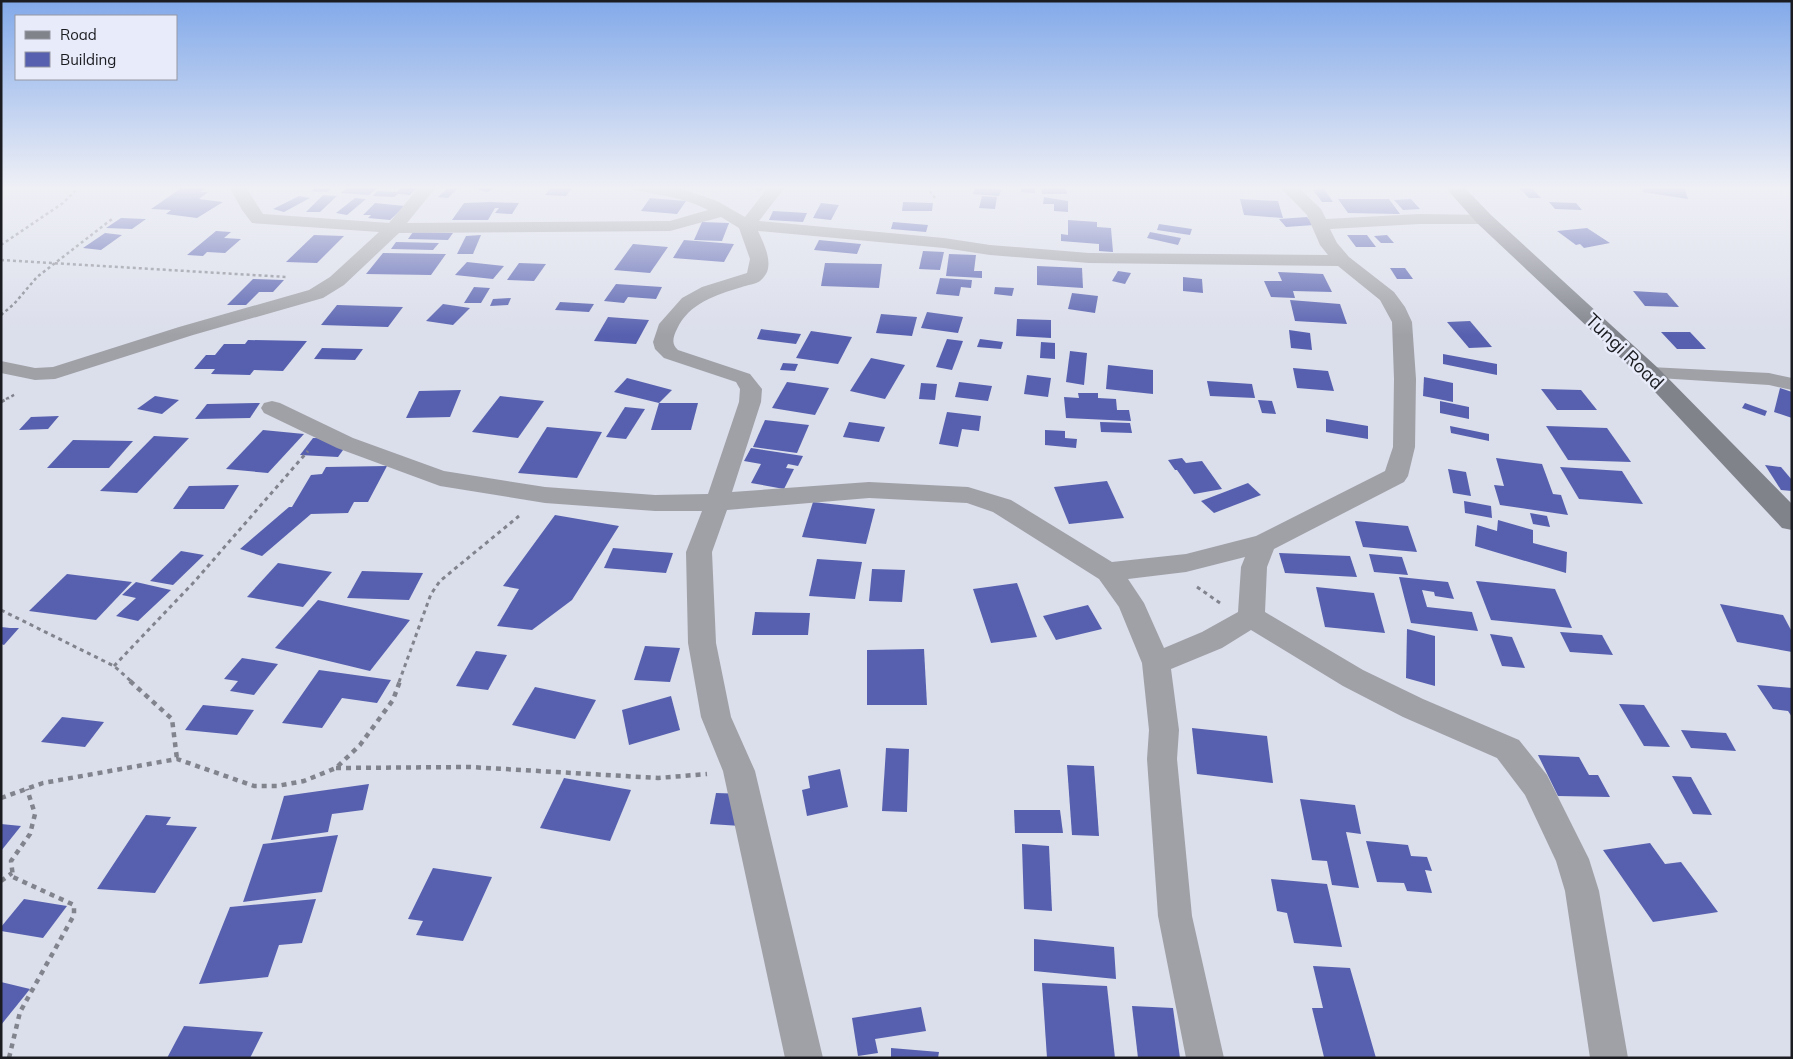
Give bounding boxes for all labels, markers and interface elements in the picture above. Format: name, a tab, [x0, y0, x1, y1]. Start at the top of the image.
legend	[15, 15, 178, 80]
text: Road	[60, 25, 97, 44]
text: Building	[60, 50, 116, 69]
street label: Tungi Road	[1581, 308, 1669, 394]

